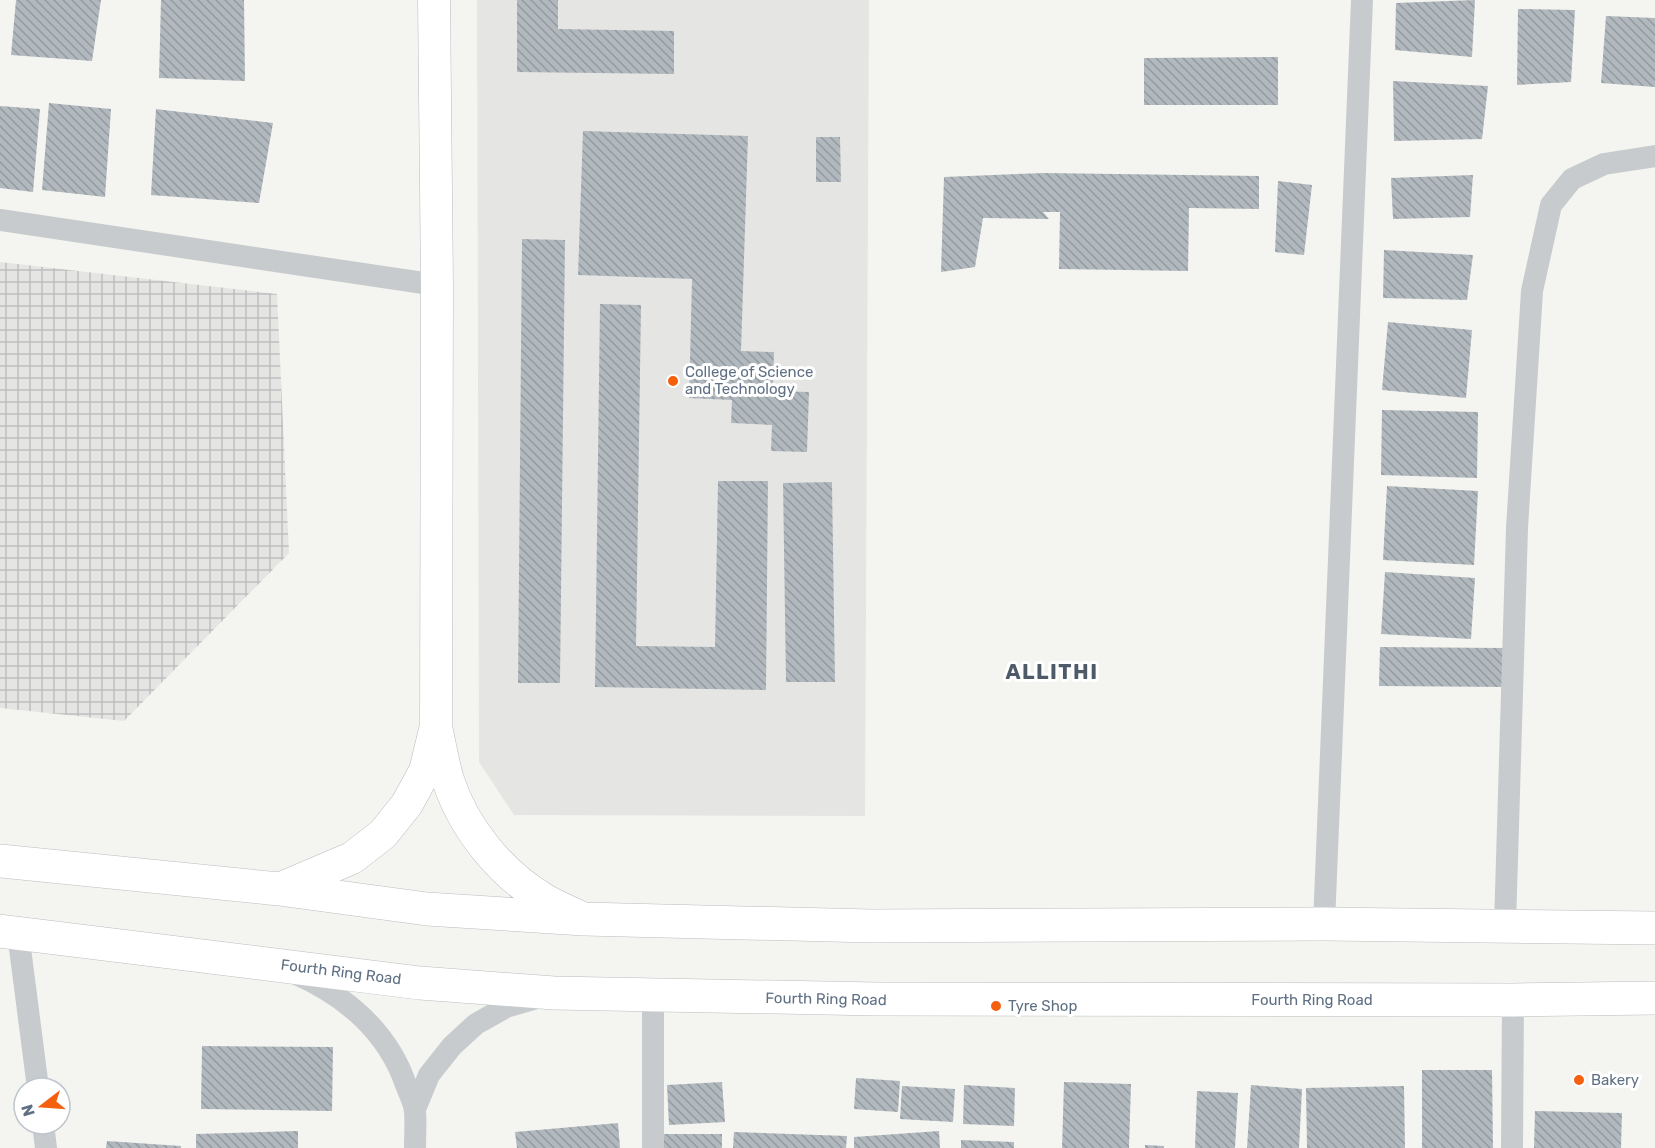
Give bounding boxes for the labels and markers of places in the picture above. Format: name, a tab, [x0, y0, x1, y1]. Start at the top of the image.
place label: College of Science and Technology	[685, 363, 813, 398]
marker: College of Science and Technology	[666, 374, 680, 388]
place label: Tyre Shop	[1008, 997, 1077, 1015]
marker: Tyre Shop	[989, 999, 1003, 1013]
place label: Bakery	[1591, 1071, 1639, 1089]
marker: Bakery	[1572, 1073, 1586, 1087]

